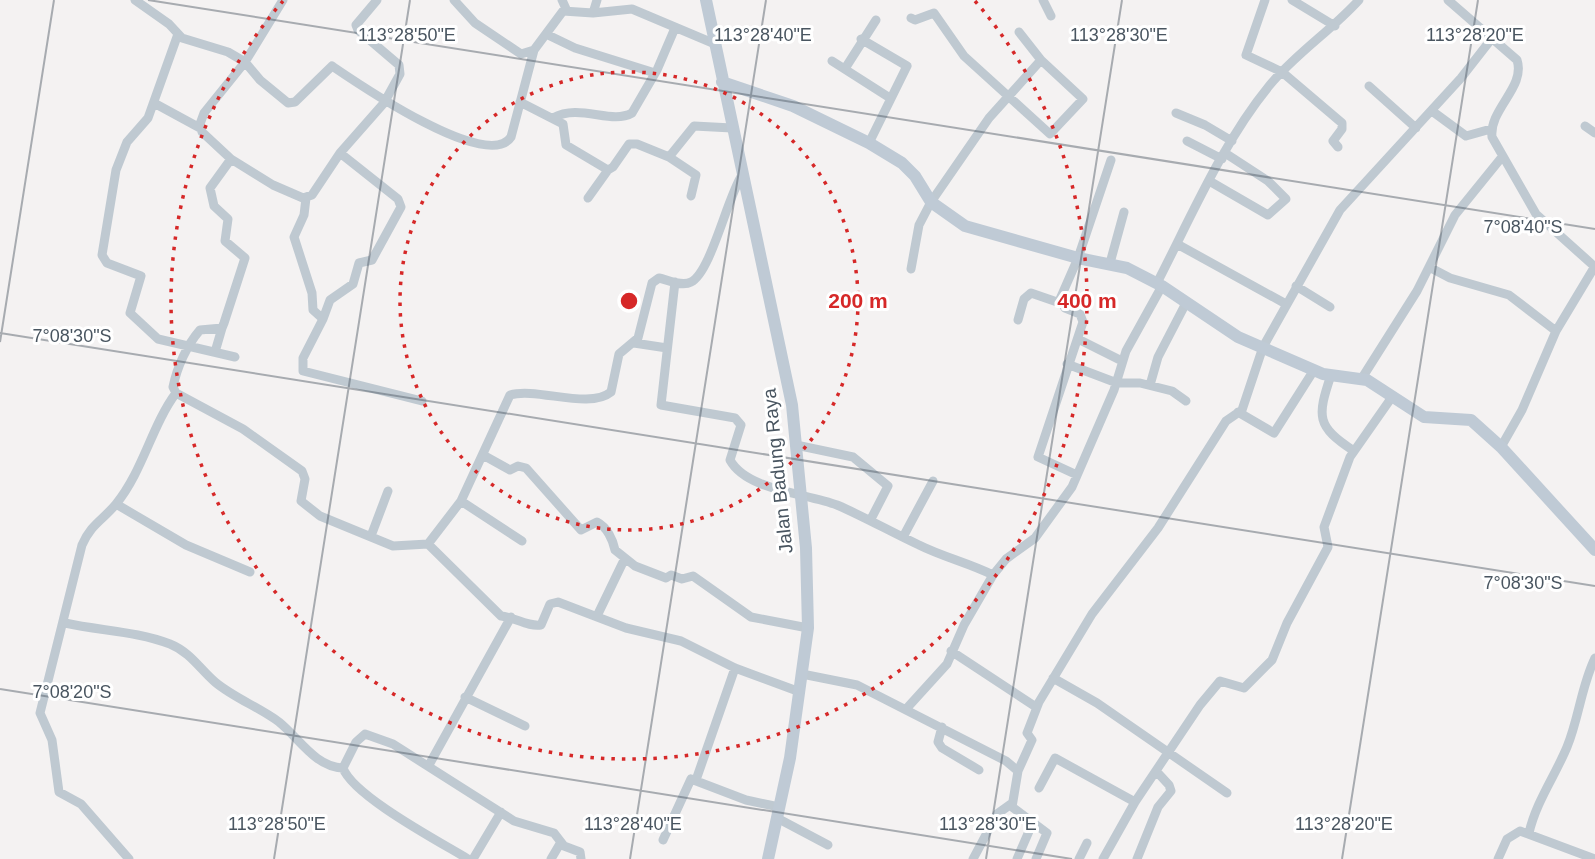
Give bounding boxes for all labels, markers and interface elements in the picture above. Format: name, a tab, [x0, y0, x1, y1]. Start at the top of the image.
text: 113°28'50"E	[358, 25, 456, 45]
text: 113°28'40"E	[714, 25, 812, 45]
text: 113°28'30"E	[1070, 25, 1168, 45]
text: 113°28'20"E	[1426, 25, 1524, 45]
text: 7°08'40"S	[1483, 217, 1563, 237]
centre of rings	[617, 289, 641, 313]
text: 200 m	[828, 289, 888, 312]
text: 400 m	[1057, 289, 1117, 312]
text: 7°08'30"S	[32, 326, 112, 346]
street label: Jalan Badung Raya	[758, 387, 797, 555]
text: 7°08'30"S	[1483, 573, 1563, 593]
text: 7°08'20"S	[32, 682, 112, 702]
text: 113°28'50"E	[228, 814, 326, 834]
text: 113°28'40"E	[584, 814, 682, 834]
text: 113°28'30"E	[939, 814, 1037, 834]
text: 113°28'20"E	[1295, 814, 1393, 834]

